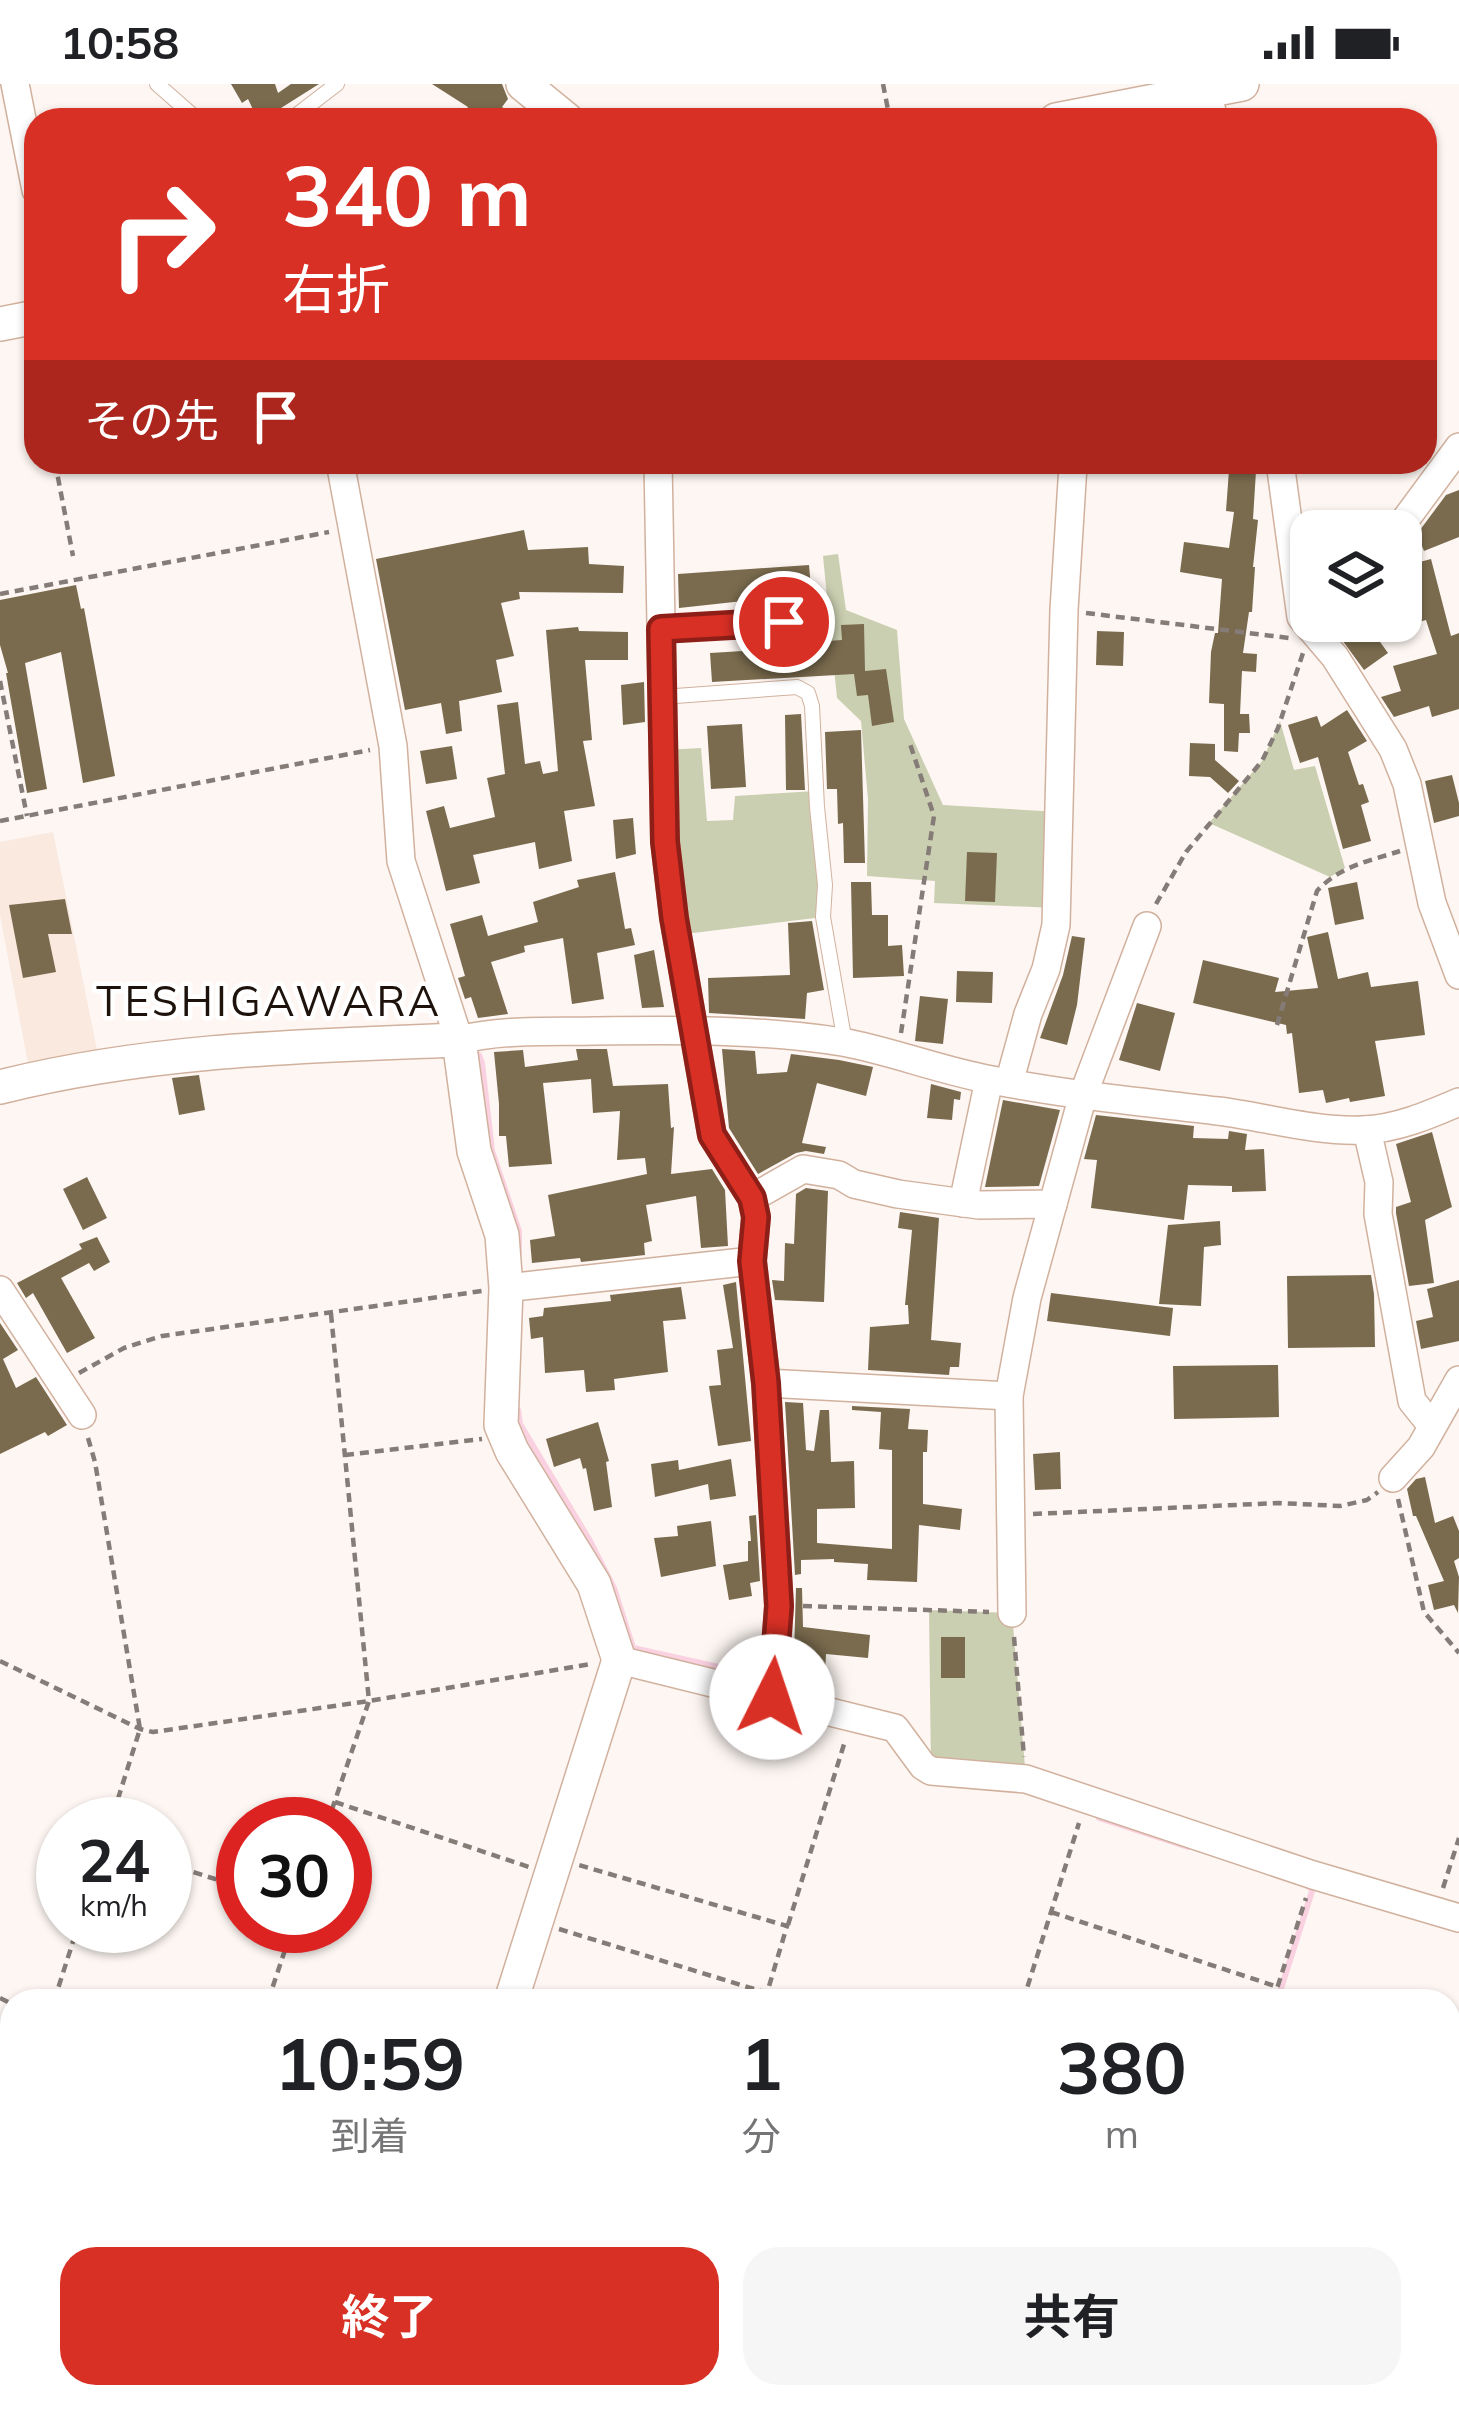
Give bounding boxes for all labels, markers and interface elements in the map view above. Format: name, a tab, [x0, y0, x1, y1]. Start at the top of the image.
text: 10:58	[60, 14, 179, 70]
text: 340 m	[282, 142, 532, 247]
icon: right	[84, 156, 240, 312]
text: 右折	[282, 255, 390, 323]
icon: arrive	[243, 384, 309, 450]
text: その先	[84, 392, 219, 448]
map controls	[1290, 510, 1422, 642]
button: layers	[1290, 510, 1422, 642]
pin	[733, 571, 835, 673]
icon: arrive	[751, 589, 817, 655]
district label: TESHIGAWARA	[96, 974, 442, 1027]
position arrow	[709, 1634, 835, 1760]
speed limit sign: 30	[216, 1797, 372, 1953]
text: 24	[78, 1822, 150, 1897]
text: km/h	[80, 1886, 148, 1924]
text: 10:59	[274, 2018, 465, 2108]
text: 1	[739, 2018, 783, 2108]
text: 380	[1057, 2022, 1187, 2112]
text: m	[1105, 2109, 1139, 2158]
text: 到着	[331, 2111, 409, 2160]
text: 分	[742, 2111, 781, 2160]
button: 終了	[60, 2247, 719, 2385]
button: 共有	[743, 2247, 1401, 2385]

